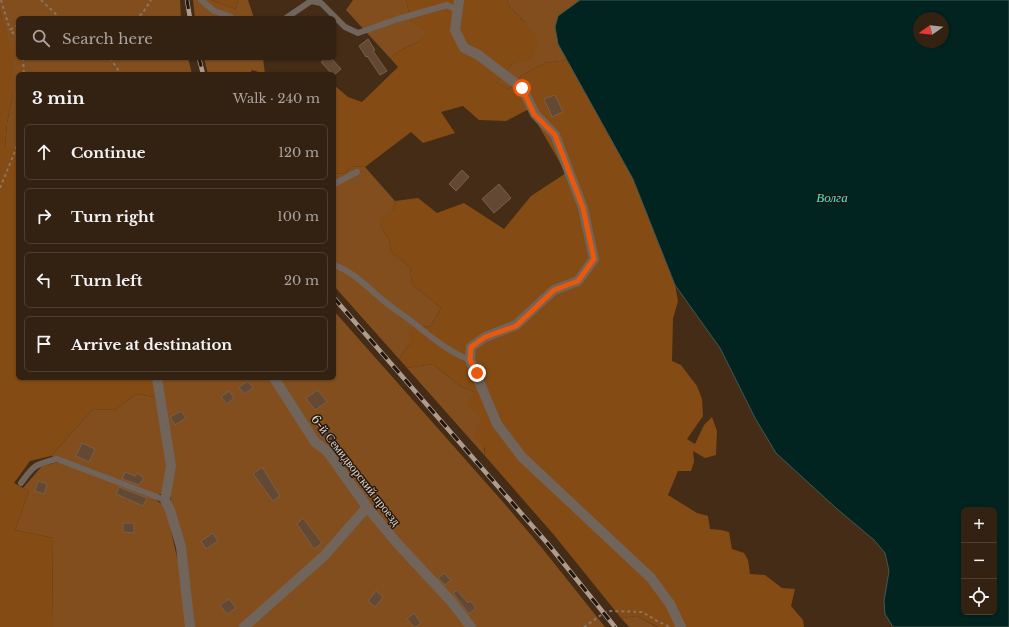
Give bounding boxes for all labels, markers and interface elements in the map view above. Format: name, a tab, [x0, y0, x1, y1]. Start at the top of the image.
north arrow	[913, 12, 949, 48]
search box	[16, 16, 336, 60]
icon: search	[30, 27, 52, 49]
text: Search here	[62, 29, 153, 48]
route start	[513, 79, 531, 97]
text: 3 min	[32, 88, 85, 109]
text: Walk · 240 m	[233, 90, 320, 107]
icon: ahead	[33, 141, 55, 163]
text: Continue	[71, 143, 146, 162]
text: 120 m	[278, 144, 319, 161]
water label: Волга	[816, 189, 848, 206]
icon: right	[33, 205, 55, 227]
text: Turn right	[71, 207, 154, 226]
text: 100 m	[277, 208, 319, 225]
icon: left	[33, 269, 55, 291]
text: Turn left	[71, 271, 142, 290]
text: 20 m	[284, 272, 319, 289]
icon: arrive	[33, 333, 55, 355]
text: Arrive at destination	[71, 335, 232, 354]
route end	[468, 364, 486, 382]
street label: 6-й Семидворский проезд	[308, 412, 404, 528]
map controls	[961, 507, 997, 615]
button: +	[961, 507, 997, 543]
button: −	[961, 543, 997, 579]
button: locate	[961, 579, 997, 615]

